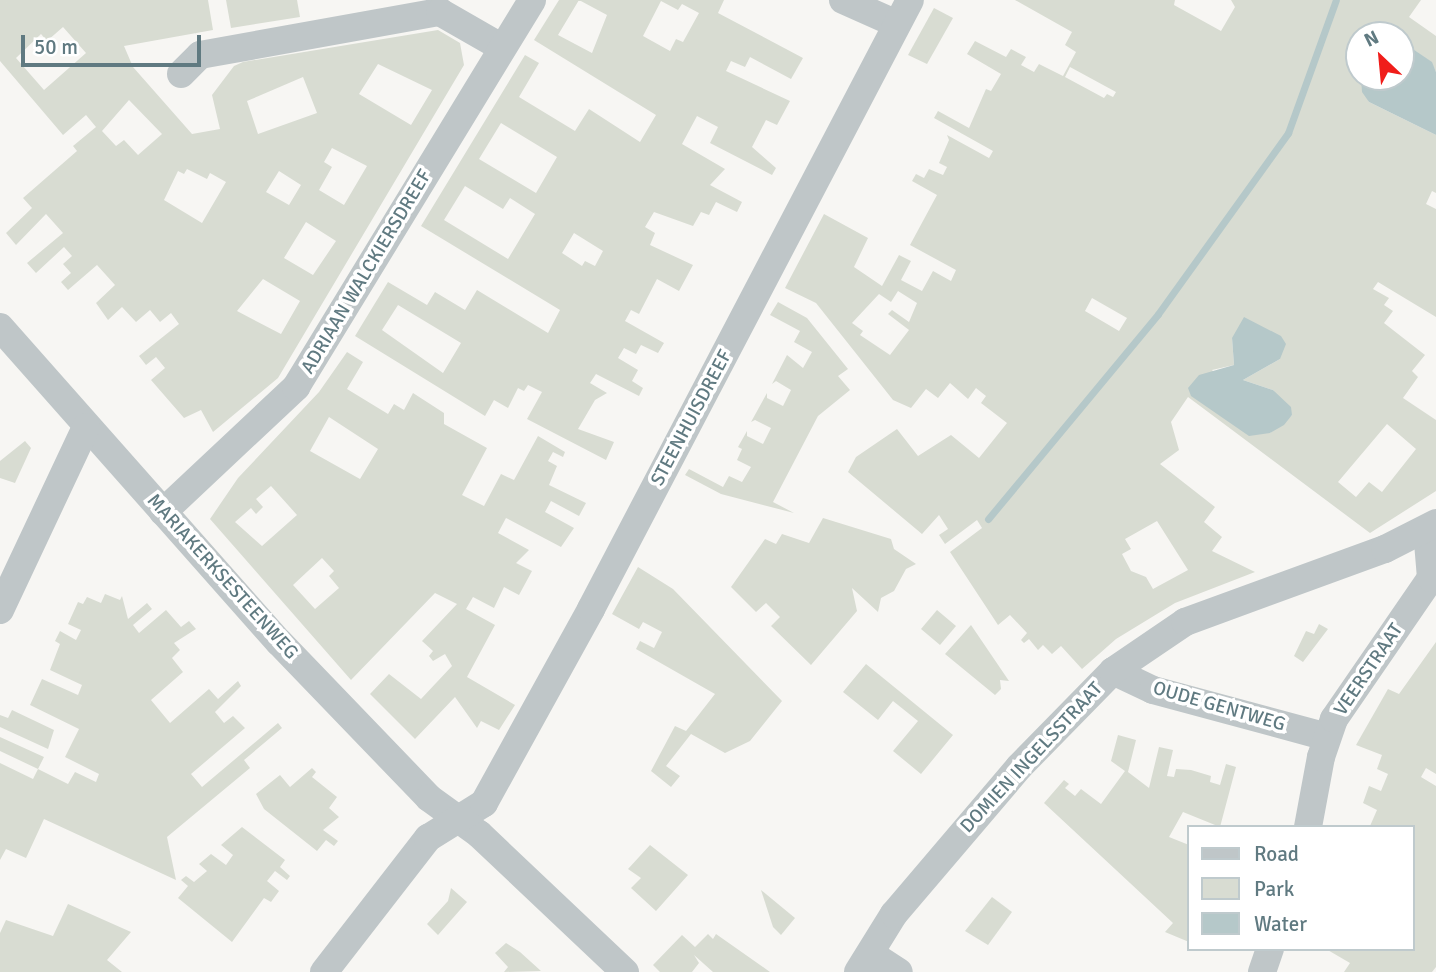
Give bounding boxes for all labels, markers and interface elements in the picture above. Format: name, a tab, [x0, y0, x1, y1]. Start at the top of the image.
scale bar	[24, 21, 205, 65]
north arrow	[1345, 21, 1415, 91]
text: N	[1360, 25, 1383, 53]
text: 50 m	[34, 34, 78, 60]
street label: ADRIAAN WALCKIERSDREEF	[297, 166, 437, 378]
street label: STEENHUISDREEF	[647, 346, 737, 490]
street label: MARIAKERKSESTEENWEG	[142, 490, 302, 664]
street label: VEERSTRAAT	[1330, 620, 1408, 720]
street label: OUDE GENTWEG	[1150, 677, 1288, 737]
street label: DOMIEN INGELSSTRAAT	[956, 678, 1108, 838]
legend	[1188, 825, 1415, 951]
text: Road	[1254, 841, 1299, 867]
text: Park	[1254, 876, 1294, 902]
text: Water	[1254, 911, 1307, 937]

